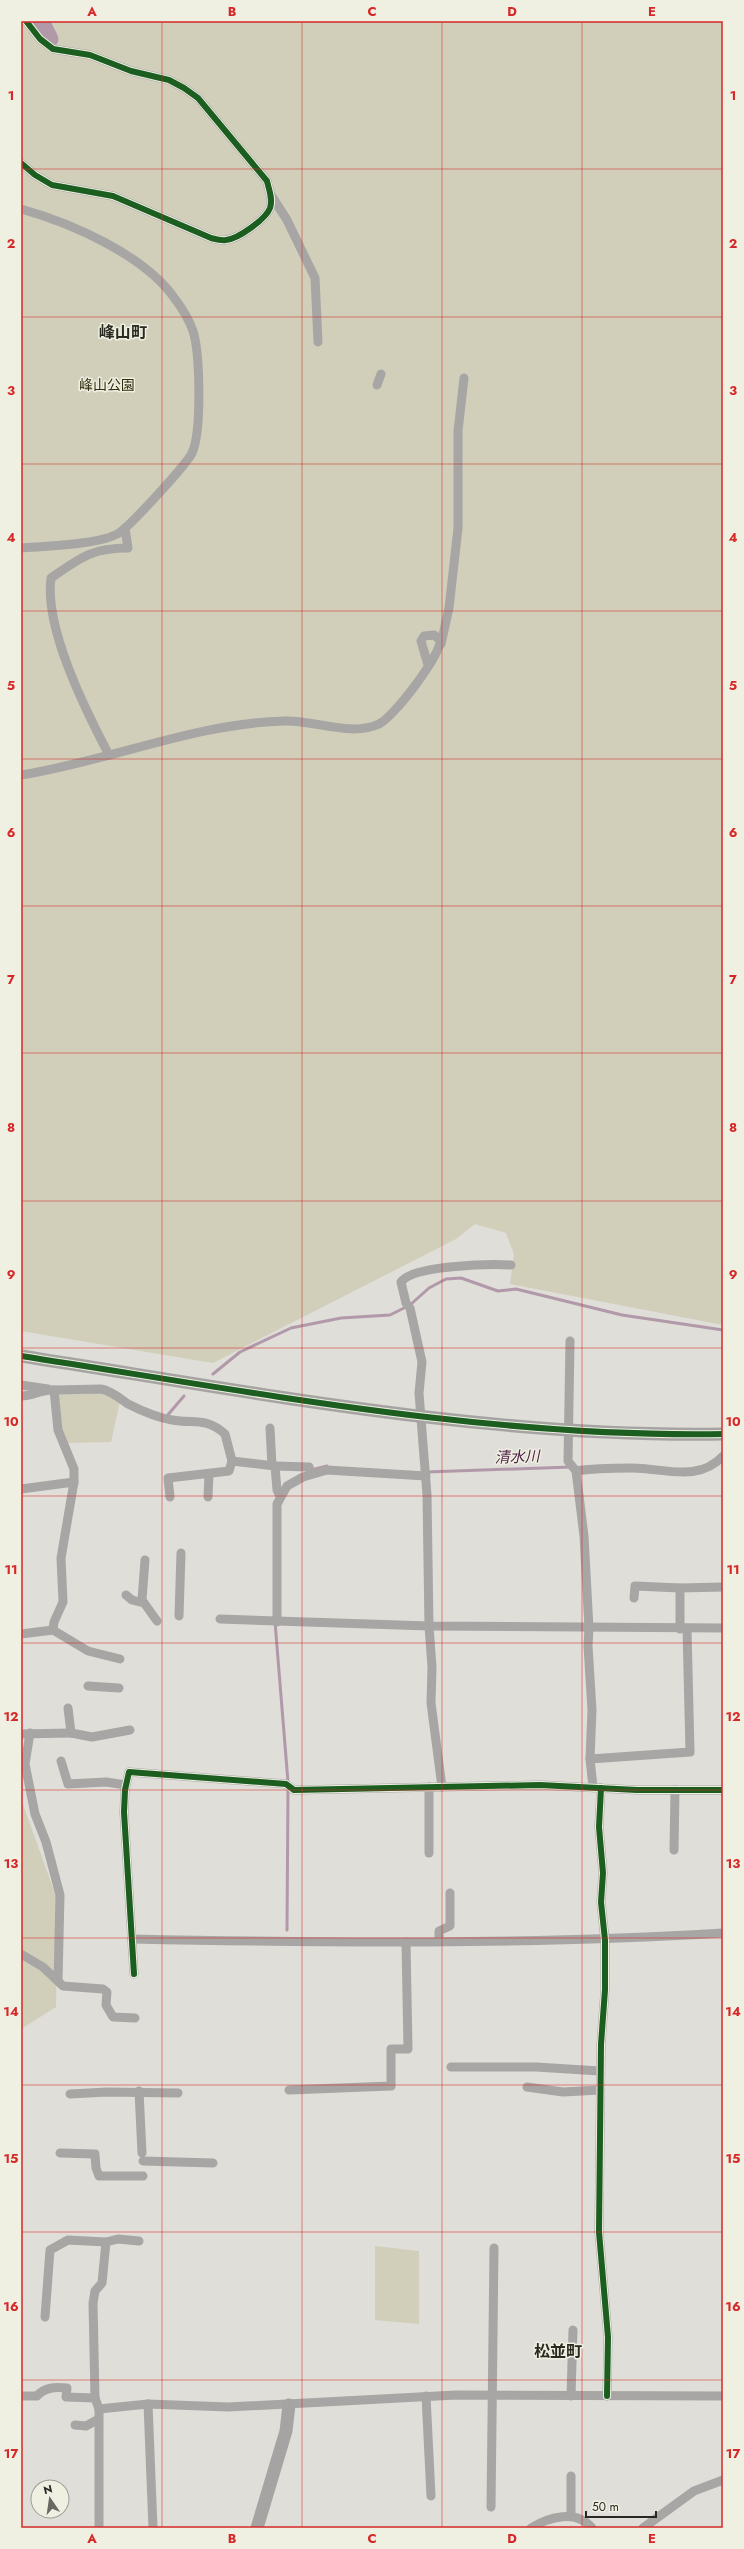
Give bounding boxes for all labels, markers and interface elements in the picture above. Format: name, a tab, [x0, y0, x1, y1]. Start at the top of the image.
text: A	[86, 2, 97, 21]
text: B	[228, 2, 237, 21]
text: C	[367, 2, 377, 21]
text: D	[507, 2, 517, 21]
text: E	[648, 2, 656, 21]
text: 1	[8, 86, 14, 105]
text: 1	[730, 86, 736, 105]
text: 2	[7, 234, 15, 253]
text: 2	[729, 234, 737, 253]
district label: 峰山町	[99, 321, 147, 344]
park label: 峰山公園	[79, 375, 135, 395]
text: 3	[7, 381, 15, 400]
text: 3	[729, 381, 737, 400]
text: 4	[6, 528, 16, 547]
text: 4	[728, 528, 738, 547]
text: 5	[7, 676, 15, 695]
text: 5	[729, 676, 737, 695]
text: 6	[7, 823, 16, 842]
text: 6	[729, 823, 738, 842]
text: 7	[7, 970, 15, 989]
text: 7	[729, 970, 737, 989]
text: 8	[7, 1118, 15, 1137]
text: 8	[729, 1118, 737, 1137]
text: 9	[7, 1265, 16, 1284]
text: 9	[729, 1265, 738, 1284]
text: 10	[3, 1412, 19, 1431]
text: 10	[725, 1412, 741, 1431]
water label: 清水川	[494, 1445, 542, 1469]
text: 11	[4, 1560, 18, 1579]
text: 11	[726, 1560, 740, 1579]
text: 12	[3, 1707, 19, 1726]
text: 12	[725, 1707, 741, 1726]
text: 13	[4, 1854, 18, 1873]
text: 13	[726, 1854, 740, 1873]
text: 14	[3, 2002, 19, 2021]
text: 14	[725, 2002, 741, 2021]
text: 15	[3, 2149, 19, 2168]
text: 15	[725, 2149, 741, 2168]
text: 16	[3, 2297, 19, 2316]
text: 16	[725, 2297, 741, 2316]
district label: 松並町	[534, 2340, 582, 2363]
text: 17	[4, 2444, 18, 2463]
text: 17	[726, 2444, 740, 2463]
north arrow	[30, 2479, 70, 2519]
text: N	[42, 2480, 54, 2498]
scale bar	[586, 2493, 656, 2519]
text: 50 m	[592, 2498, 619, 2516]
text: A	[86, 2529, 97, 2548]
text: B	[228, 2529, 237, 2548]
text: C	[367, 2529, 377, 2548]
text: D	[507, 2529, 517, 2548]
text: E	[648, 2529, 656, 2548]

